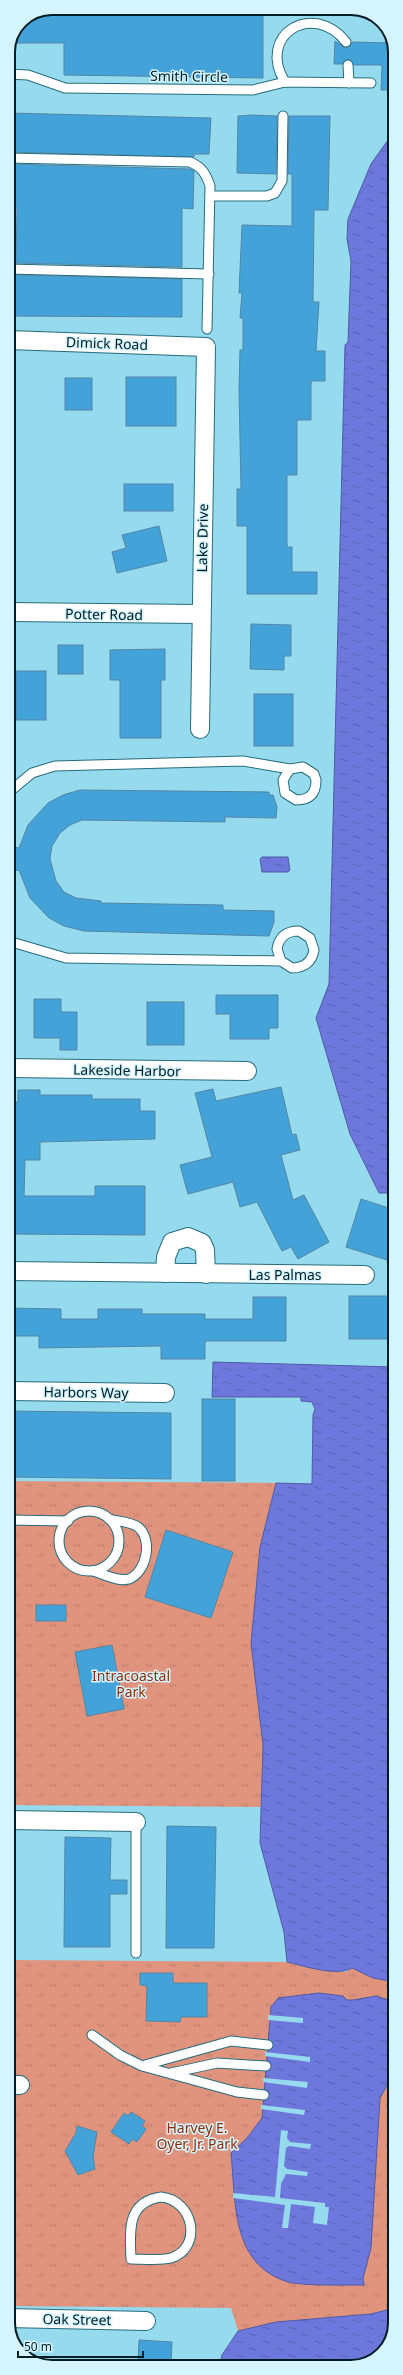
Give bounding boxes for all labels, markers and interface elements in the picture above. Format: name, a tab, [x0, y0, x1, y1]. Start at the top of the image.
street label: Smith Circle	[150, 66, 228, 86]
street label: Dimick Road	[66, 332, 148, 354]
street label: Lake Drive	[192, 503, 212, 573]
street label: Potter Road	[65, 604, 143, 624]
street label: Lakeside Harbor	[73, 1060, 181, 1080]
street label: Las Palmas	[248, 1265, 322, 1284]
street label: Harbors Way	[43, 1382, 129, 1402]
park label: Intracoastal Park	[92, 1666, 170, 1701]
park label: Harvey E. Oyer, Jr. Park	[156, 2118, 238, 2153]
street label: Oak Street	[42, 2309, 112, 2329]
scale bar	[18, 2333, 143, 2359]
text: 50 m	[24, 2338, 52, 2355]

